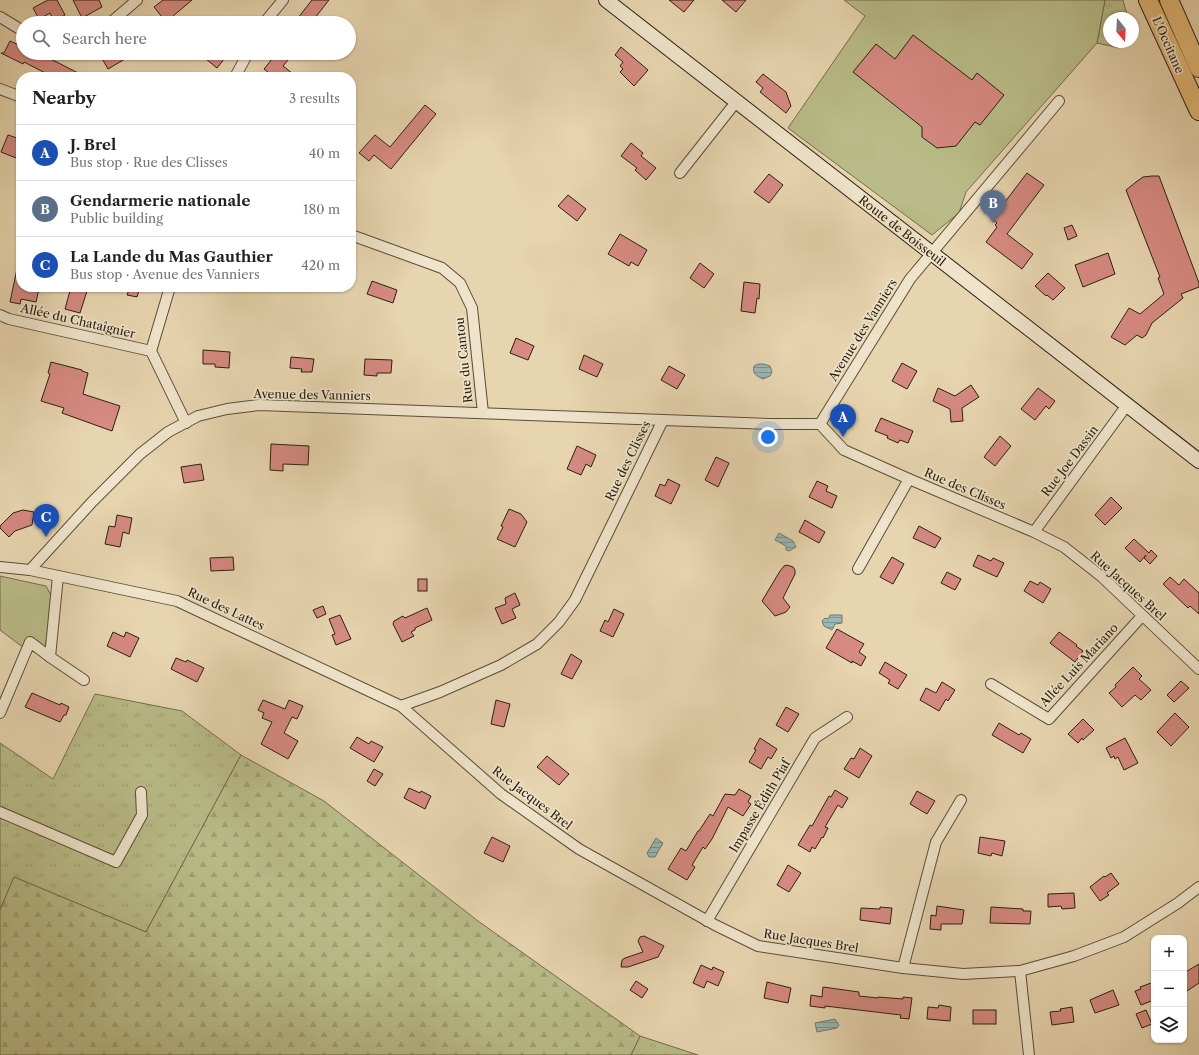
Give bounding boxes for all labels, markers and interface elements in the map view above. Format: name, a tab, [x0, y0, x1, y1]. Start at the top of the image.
north arrow	[1103, 12, 1139, 48]
street label: L'Occitane	[1149, 14, 1188, 76]
search box	[16, 16, 356, 60]
icon: search	[30, 27, 52, 49]
text: Search here	[62, 29, 147, 48]
text: Nearby	[32, 88, 96, 108]
text: 3 results	[289, 90, 340, 106]
text: J. Brel	[70, 135, 116, 154]
text: A	[40, 145, 50, 161]
text: 40 m	[309, 145, 340, 161]
text: Bus stop · Rue des Clisses	[70, 154, 228, 170]
pin: B	[980, 190, 1006, 223]
text: Gendarmerie nationale	[70, 191, 250, 210]
street label: Route de Boisseuil	[856, 192, 949, 269]
text: B	[40, 201, 50, 217]
text: 180 m	[303, 201, 340, 217]
text: Public building	[70, 210, 163, 226]
text: La Lande du Mas Gauthier	[70, 247, 273, 266]
text: C	[40, 257, 50, 273]
text: 420 m	[301, 257, 340, 273]
text: Bus stop · Avenue des Vanniers	[70, 266, 260, 282]
street label: Avenue des Vanniers	[825, 276, 900, 384]
street label: Allée du Chataîgnier	[18, 300, 137, 341]
street label: Rue du Cantou	[451, 316, 475, 404]
street label: Avenue des Vanniers	[252, 386, 371, 403]
pin: A	[830, 404, 856, 437]
street label: Rue des Clisses	[602, 418, 653, 503]
street label: Rue Joe Dassin	[1038, 422, 1101, 499]
your location	[758, 427, 778, 447]
street label: Rue des Clisses	[922, 465, 1008, 513]
pin: C	[33, 504, 59, 537]
street label: Rue Jacques Brel	[1088, 548, 1169, 624]
street label: Rue des Lattes	[185, 584, 267, 633]
street label: Allée Luis Mariano	[1036, 620, 1121, 710]
street label: Impasse Édith Piaf	[725, 754, 794, 855]
street label: Rue Jacques Brel	[489, 763, 576, 833]
street label: Rue Jacques Brel	[762, 926, 860, 955]
map controls	[1151, 935, 1187, 1043]
button: +	[1151, 935, 1187, 971]
button: −	[1151, 971, 1187, 1007]
button: layers	[1151, 1007, 1187, 1043]

